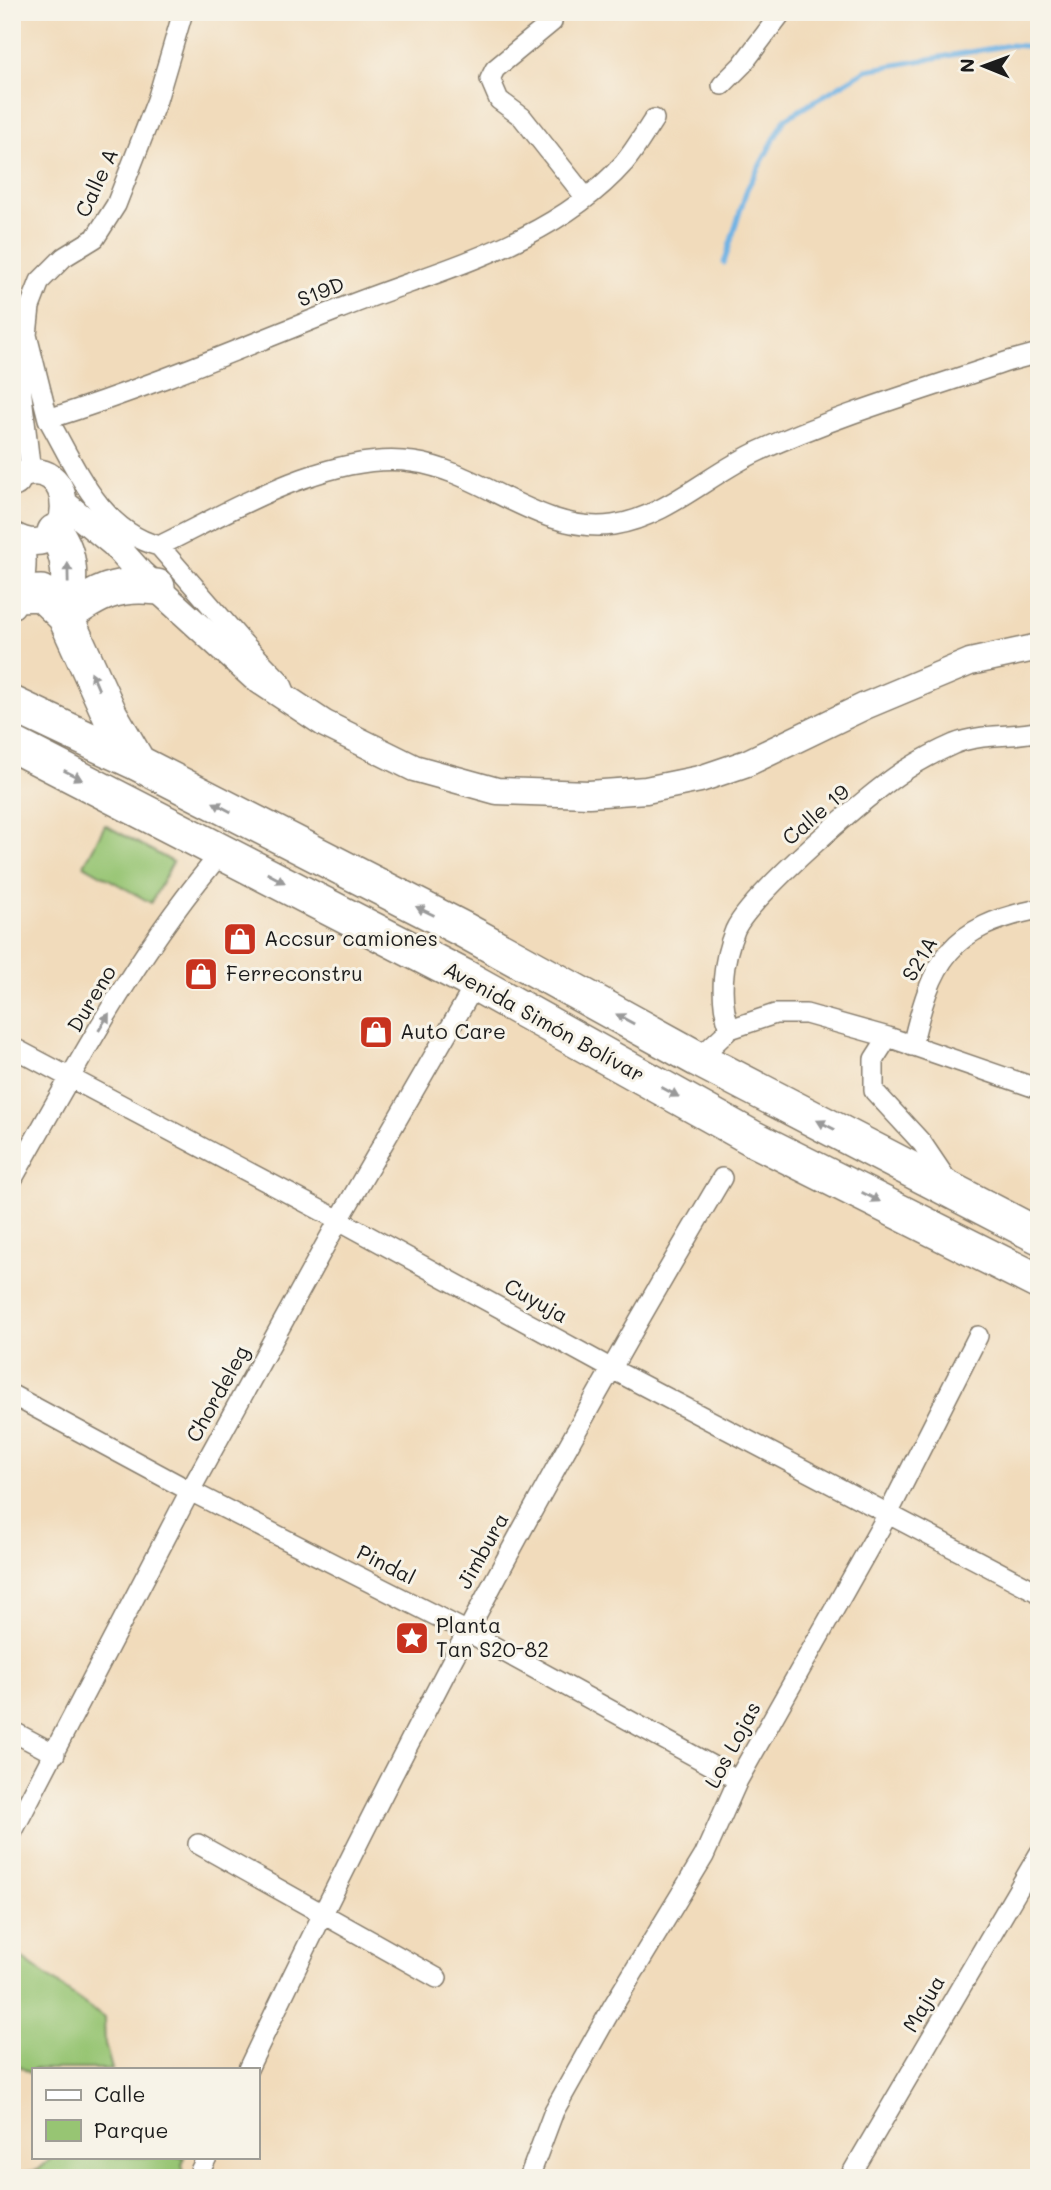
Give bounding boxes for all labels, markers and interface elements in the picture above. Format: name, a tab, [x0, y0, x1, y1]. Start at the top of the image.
north arrow	[950, 32, 1020, 102]
text: N	[954, 58, 979, 73]
street label: Calle A	[68, 144, 123, 221]
street label: S19D	[293, 269, 348, 312]
one-way arrow	[63, 561, 74, 583]
one-way arrow	[89, 670, 100, 691]
one-way arrow	[63, 769, 83, 780]
street label: Calle 19	[776, 777, 854, 850]
one-way arrow	[212, 802, 232, 814]
one-way arrow	[266, 873, 286, 884]
one-way arrow	[415, 905, 435, 916]
shop icon: Accsur camiones	[221, 920, 259, 958]
place label: Accsur camiones	[264, 924, 438, 951]
street label: S21A	[895, 931, 943, 986]
street label: Avenida Simón Bolívar	[440, 954, 650, 1087]
shop icon: Ferreconstru	[182, 955, 220, 993]
place label: Ferreconstru	[226, 959, 363, 986]
street label: Dureno	[60, 960, 121, 1037]
one-way arrow	[98, 1012, 111, 1031]
shop icon: Auto Care	[357, 1013, 395, 1051]
one-way arrow	[616, 1013, 635, 1025]
place label: Auto Care	[400, 1017, 506, 1044]
one-way arrow	[660, 1086, 679, 1098]
one-way arrow	[816, 1120, 836, 1131]
one-way arrow	[861, 1192, 881, 1203]
street label: Cuyuja	[500, 1271, 573, 1328]
street label: Chordeleg	[179, 1340, 254, 1446]
street label: Jimbura	[450, 1507, 514, 1593]
street label: Pindal	[353, 1537, 421, 1590]
place label: Planta Tan S20-82	[436, 1611, 549, 1662]
place icon: Planta Tan S20-82	[393, 1619, 431, 1657]
street label: Los Lojas	[698, 1696, 766, 1792]
street label: Majua	[896, 1970, 950, 2037]
legend	[32, 2068, 259, 2158]
text: Calle	[94, 2080, 146, 2107]
text: Parque	[94, 2116, 168, 2143]

